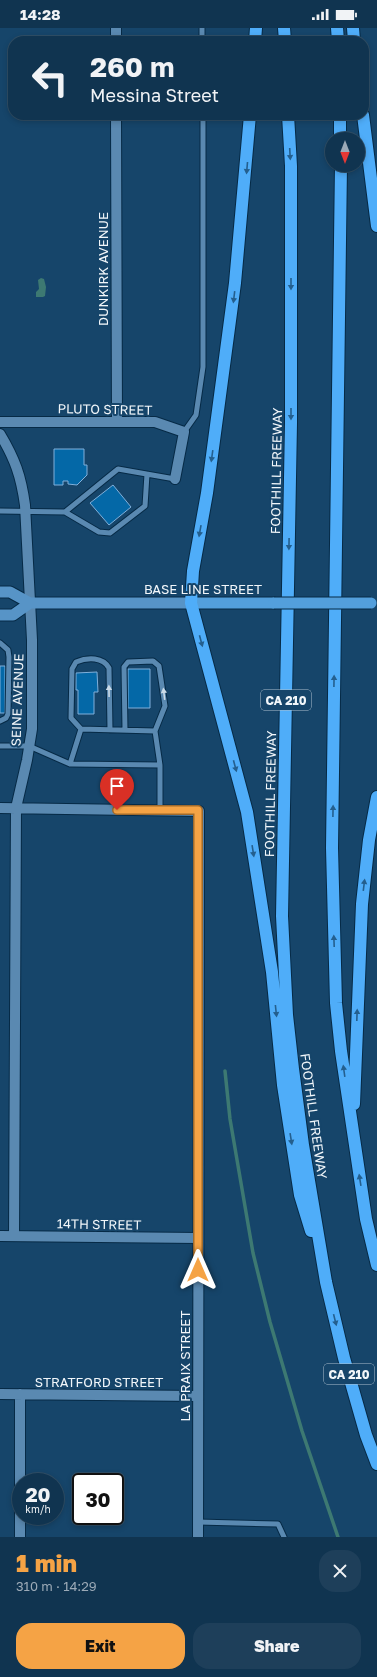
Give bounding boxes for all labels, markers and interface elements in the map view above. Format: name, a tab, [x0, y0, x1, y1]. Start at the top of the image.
text: 14:28	[20, 5, 61, 23]
text: 260 m	[90, 50, 175, 83]
icon: left	[24, 52, 76, 104]
text: Messina Street	[90, 84, 219, 106]
north arrow	[325, 132, 365, 172]
map controls	[325, 132, 365, 172]
one-way arrow	[287, 148, 293, 161]
one-way arrow	[243, 162, 250, 174]
street label: DUNKIRK AVENUE	[95, 212, 111, 326]
one-way arrow	[288, 278, 294, 291]
one-way arrow	[230, 291, 237, 303]
street label: PLUTO STREET	[57, 400, 153, 418]
street label: FOOTHILL FREEWAY	[267, 407, 285, 534]
one-way arrow	[288, 408, 294, 421]
one-way arrow	[209, 450, 215, 462]
one-way arrow	[197, 525, 203, 537]
one-way arrow	[286, 538, 292, 551]
street label: BASE LINE STREET	[144, 581, 262, 597]
one-way arrow	[198, 635, 204, 647]
street label: SEINE AVENUE	[7, 653, 27, 747]
one-way arrow	[331, 674, 337, 687]
one-way arrow	[106, 684, 112, 697]
one-way arrow	[161, 688, 167, 700]
road number: CA 210	[261, 690, 311, 710]
street label: FOOTHILL FREEWAY	[261, 730, 279, 857]
one-way arrow	[232, 760, 238, 773]
pin	[100, 769, 134, 810]
icon: arrive	[106, 775, 128, 797]
one-way arrow	[330, 804, 336, 817]
one-way arrow	[250, 845, 256, 857]
one-way arrow	[361, 879, 367, 891]
one-way arrow	[331, 934, 337, 947]
one-way arrow	[272, 1004, 279, 1017]
one-way arrow	[354, 1009, 361, 1021]
street label: FOOTHILL FREEWAY	[297, 1052, 331, 1180]
one-way arrow	[341, 1065, 347, 1077]
one-way arrow	[289, 1133, 295, 1146]
one-way arrow	[356, 1174, 362, 1186]
street label: 14TH STREET	[57, 1215, 141, 1233]
position arrow	[177, 1249, 219, 1291]
street label: LA PRAIX STREET	[177, 1311, 193, 1421]
one-way arrow	[332, 1314, 338, 1326]
road number: CA 210	[324, 1364, 374, 1384]
street label: STRATFORD STREET	[35, 1374, 163, 1390]
speed limit sign: 30	[72, 1473, 124, 1525]
text: 20	[25, 1482, 51, 1506]
text: km/h	[25, 1503, 51, 1515]
text: 1 min	[16, 1548, 77, 1577]
button: close	[319, 1550, 361, 1592]
text: 310 m · 14:29	[16, 1578, 97, 1594]
button: Exit	[16, 1623, 185, 1669]
button: Share	[193, 1623, 361, 1669]

